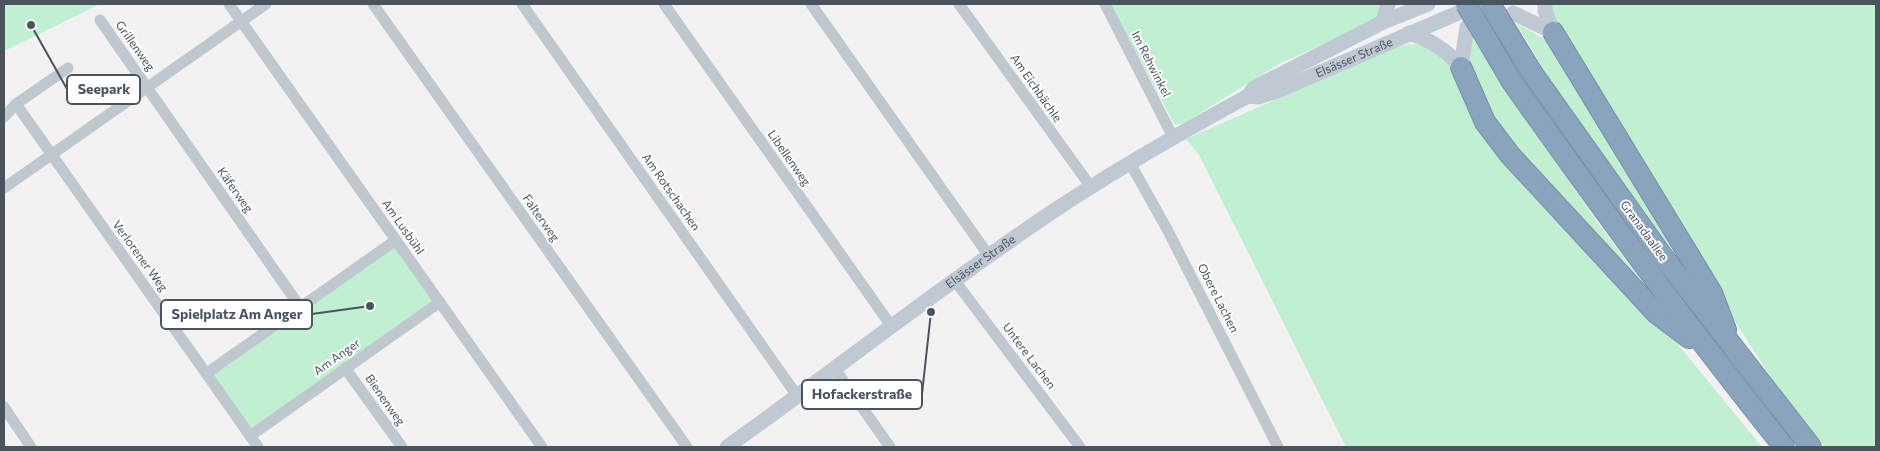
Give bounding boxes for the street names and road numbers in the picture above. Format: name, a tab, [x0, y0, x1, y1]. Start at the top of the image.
street label: Grillenweg	[113, 18, 158, 74]
street label: Im Rehwinkel	[1129, 28, 1174, 99]
street label: Elsässer Straße	[1313, 34, 1394, 80]
street label: Am Eichbächle	[1008, 51, 1065, 124]
street label: Libellenweg	[766, 127, 814, 188]
street label: Am Rotschachen	[640, 150, 704, 233]
street label: Käferweg	[215, 164, 257, 215]
street label: Falterweg	[521, 191, 563, 244]
street label: Am Lusbühl	[380, 196, 428, 257]
street label: Granadaallee	[1618, 198, 1671, 263]
street label: Verlorener Weg	[110, 217, 172, 294]
street label: Elsässer Straße	[942, 231, 1018, 291]
street label: Obere Lachen	[1195, 261, 1242, 334]
street label: Untere Lachen	[1000, 320, 1059, 391]
street label: Am Anger	[310, 335, 363, 377]
street label: Bienenweg	[363, 371, 409, 428]

